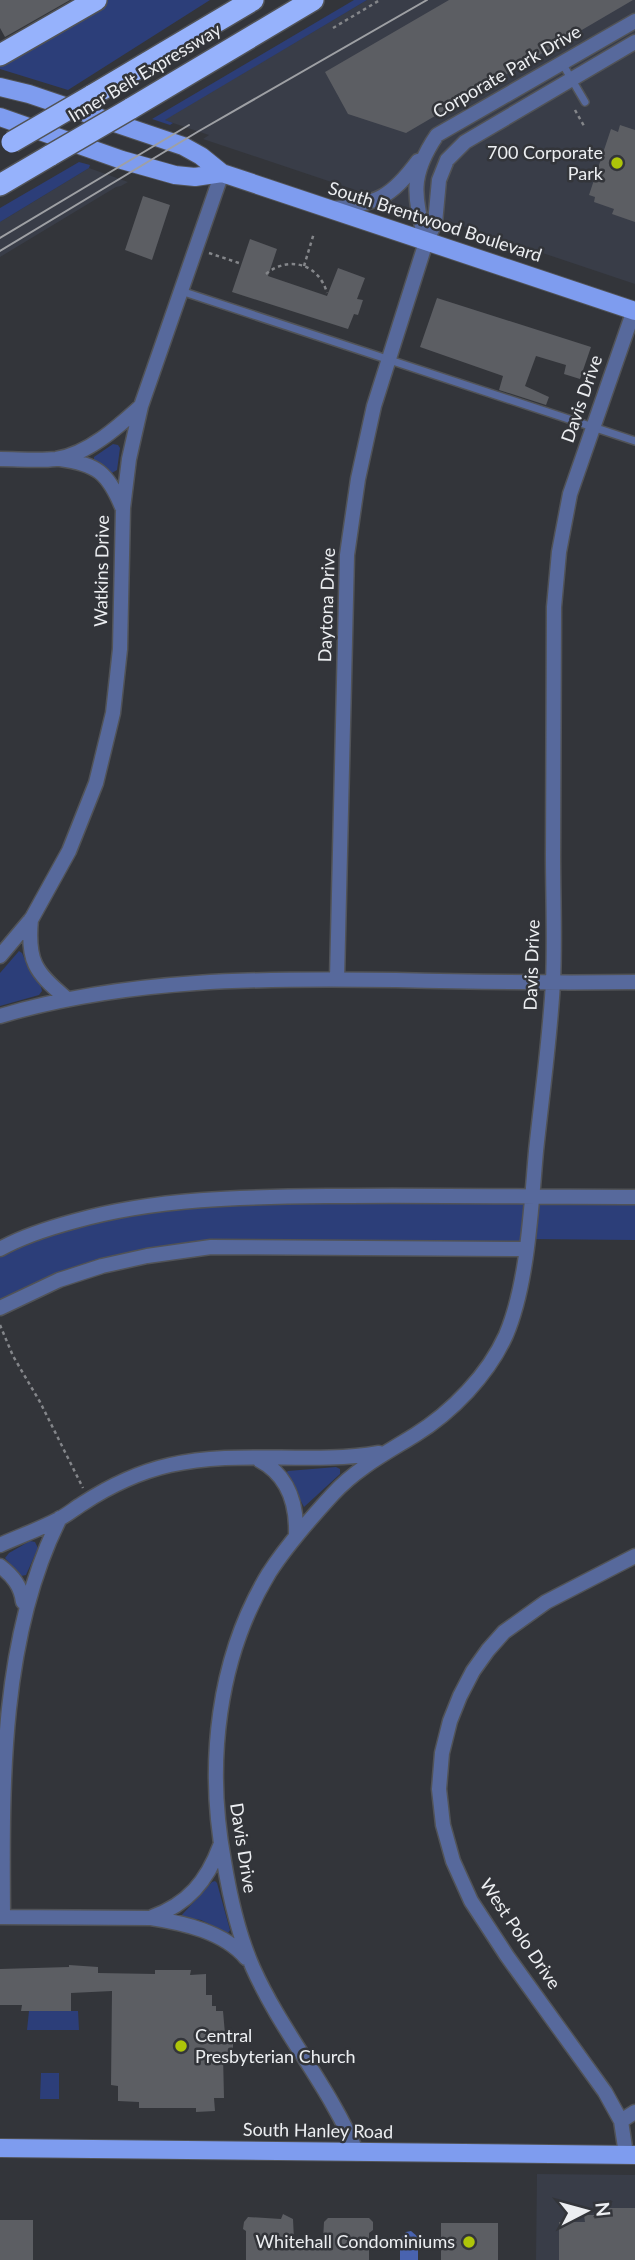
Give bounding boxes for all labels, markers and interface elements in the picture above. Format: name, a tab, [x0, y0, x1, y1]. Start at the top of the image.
street label: Inner Belt Expressway	[64, 17, 225, 126]
street label: Corporate Park Drive	[429, 20, 584, 122]
place label: 700 Corporate Park	[487, 141, 604, 184]
marker: 700 Corporate Park	[609, 155, 625, 171]
street label: South Brentwood Boulevard	[326, 176, 545, 266]
street label: Davis Drive	[556, 352, 606, 445]
street label: Watkins Drive	[89, 515, 113, 627]
street label: Daytona Drive	[313, 547, 339, 663]
street label: Davis Drive	[518, 919, 544, 1011]
street label: Davis Drive	[226, 1801, 262, 1895]
street label: West Polo Drive	[476, 1874, 566, 1993]
place label: Central Presbyterian Church	[195, 2024, 356, 2067]
marker: Central Presbyterian Church	[173, 2038, 189, 2054]
street label: South Hanley Road	[243, 2118, 393, 2142]
north arrow	[551, 2176, 621, 2246]
text: N	[591, 2201, 616, 2218]
place label: Whitehall Condominiums	[256, 2230, 455, 2252]
marker: Whitehall Condominiums	[461, 2234, 477, 2250]

